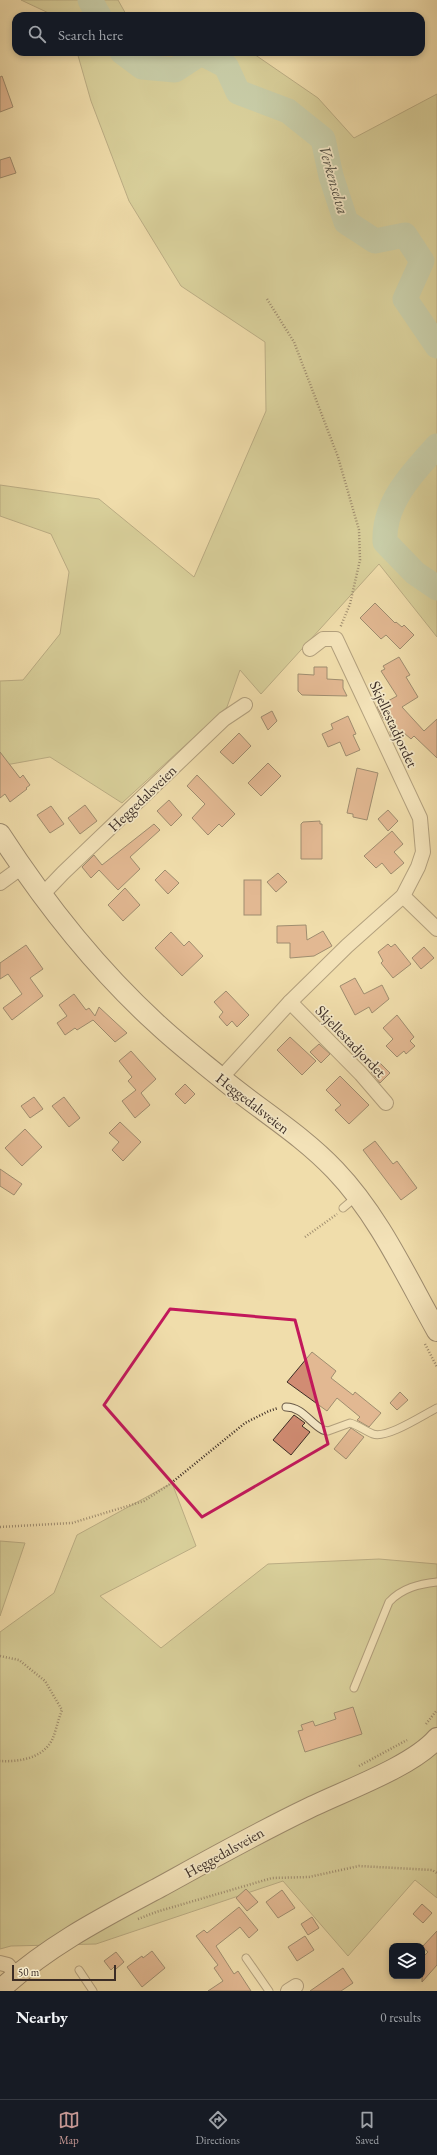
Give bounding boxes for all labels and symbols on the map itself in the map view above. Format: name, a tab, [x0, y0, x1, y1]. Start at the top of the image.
water label: Verkenselva	[314, 143, 354, 217]
street label: Skjellestadjordet	[366, 678, 422, 771]
street label: Heggedalsveien	[104, 760, 180, 835]
street label: Skjellestadjordet	[312, 1001, 390, 1081]
street label: Heggedalsveien	[212, 1068, 294, 1138]
street label: Heggedalsveien	[181, 1822, 267, 1882]
scale bar	[12, 1963, 116, 1982]

